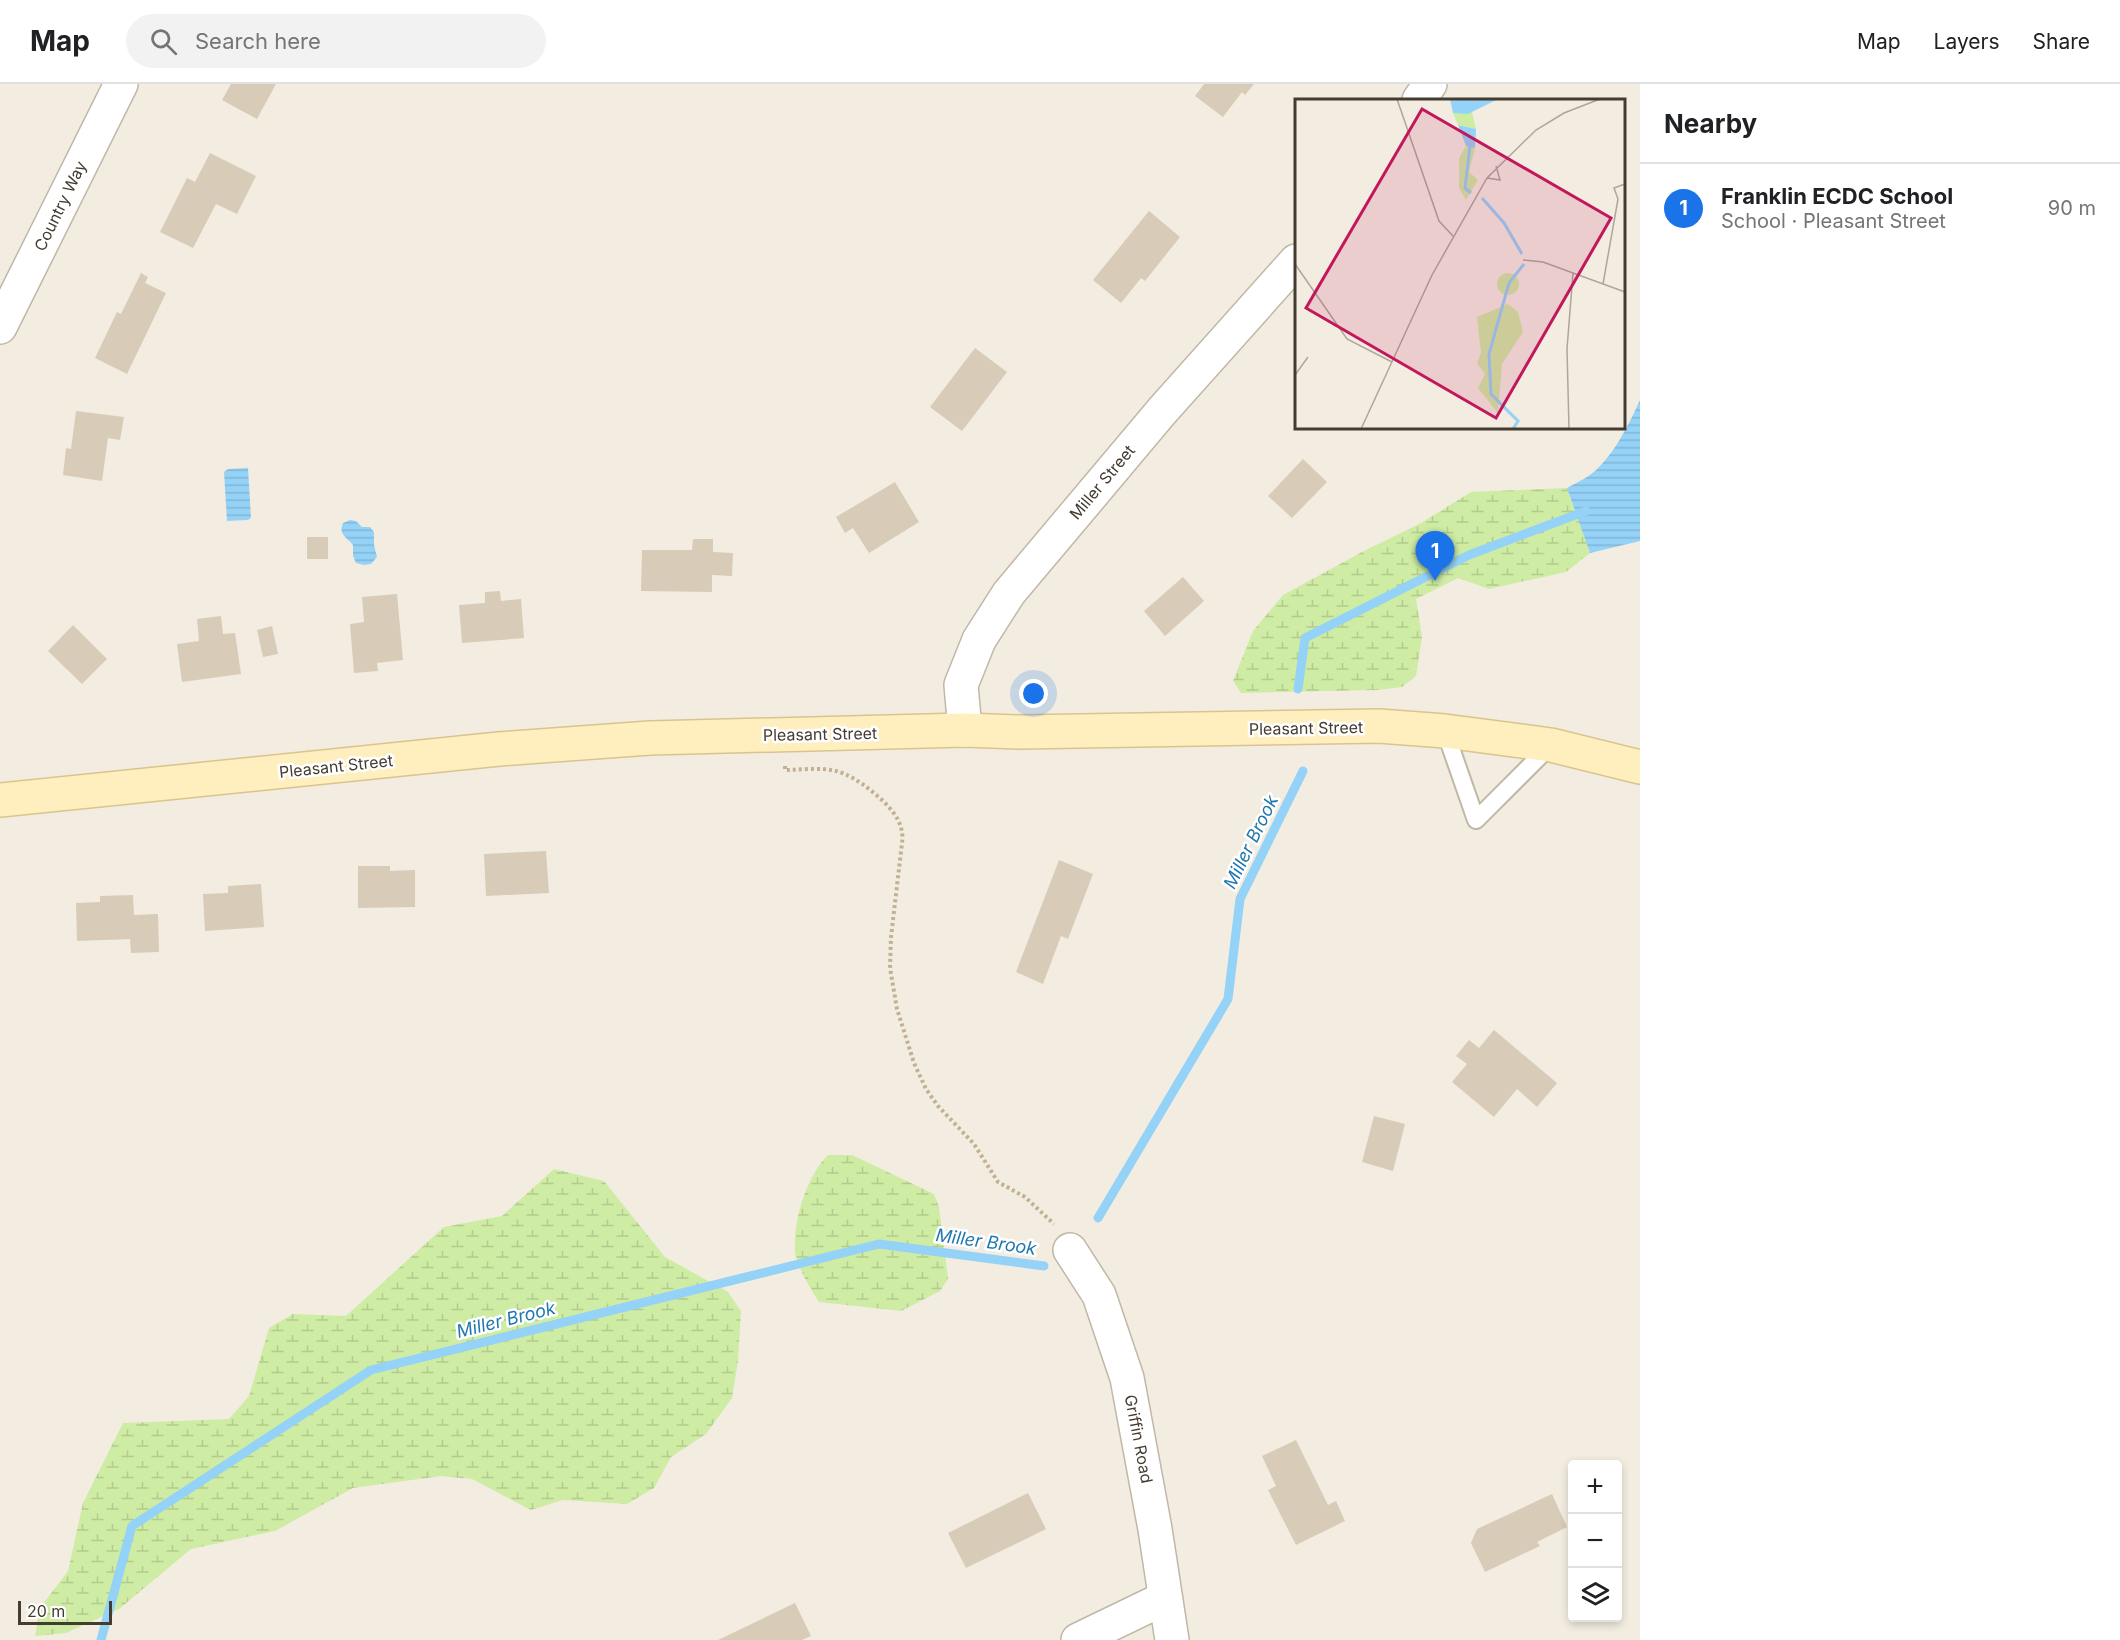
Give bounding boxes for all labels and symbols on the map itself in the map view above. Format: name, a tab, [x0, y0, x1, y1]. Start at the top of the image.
inset map	[1295, 99, 1625, 429]
street label: Country Way	[30, 158, 90, 254]
street label: Miller Street	[1065, 441, 1139, 523]
pin: 1	[1416, 532, 1454, 581]
your location	[1019, 679, 1048, 708]
street label: Pleasant Street	[1249, 717, 1363, 739]
street label: Pleasant Street	[763, 723, 877, 745]
street label: Pleasant Street	[278, 750, 394, 782]
water label: Miller Brook	[1219, 791, 1283, 892]
water label: Miller Brook	[934, 1224, 1039, 1259]
water label: Miller Brook	[454, 1297, 559, 1342]
street label: Griffin Road	[1121, 1393, 1157, 1485]
scale bar	[18, 1598, 112, 1626]

